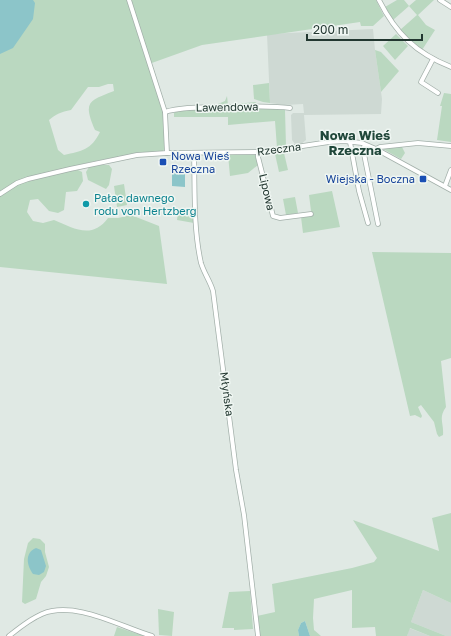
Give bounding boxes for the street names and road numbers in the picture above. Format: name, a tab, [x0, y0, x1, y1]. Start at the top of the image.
street label: Lawendowa	[196, 99, 258, 114]
street label: Rzeczna	[256, 139, 302, 158]
street label: Lipowa	[257, 172, 278, 212]
street label: Młyńska	[218, 371, 237, 417]

